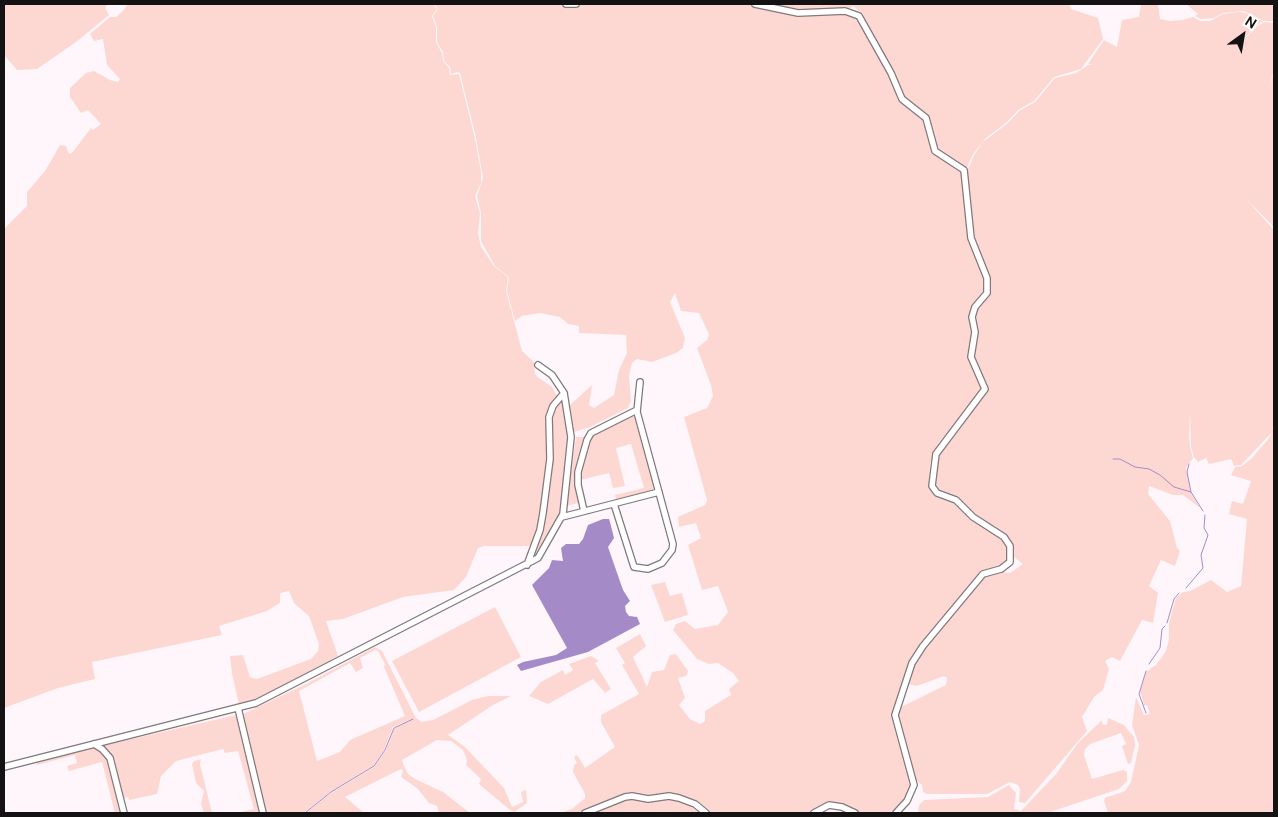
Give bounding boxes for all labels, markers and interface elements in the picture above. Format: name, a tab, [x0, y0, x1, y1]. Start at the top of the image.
north arrow	[1218, 10, 1268, 60]
text: N	[1242, 12, 1260, 33]

